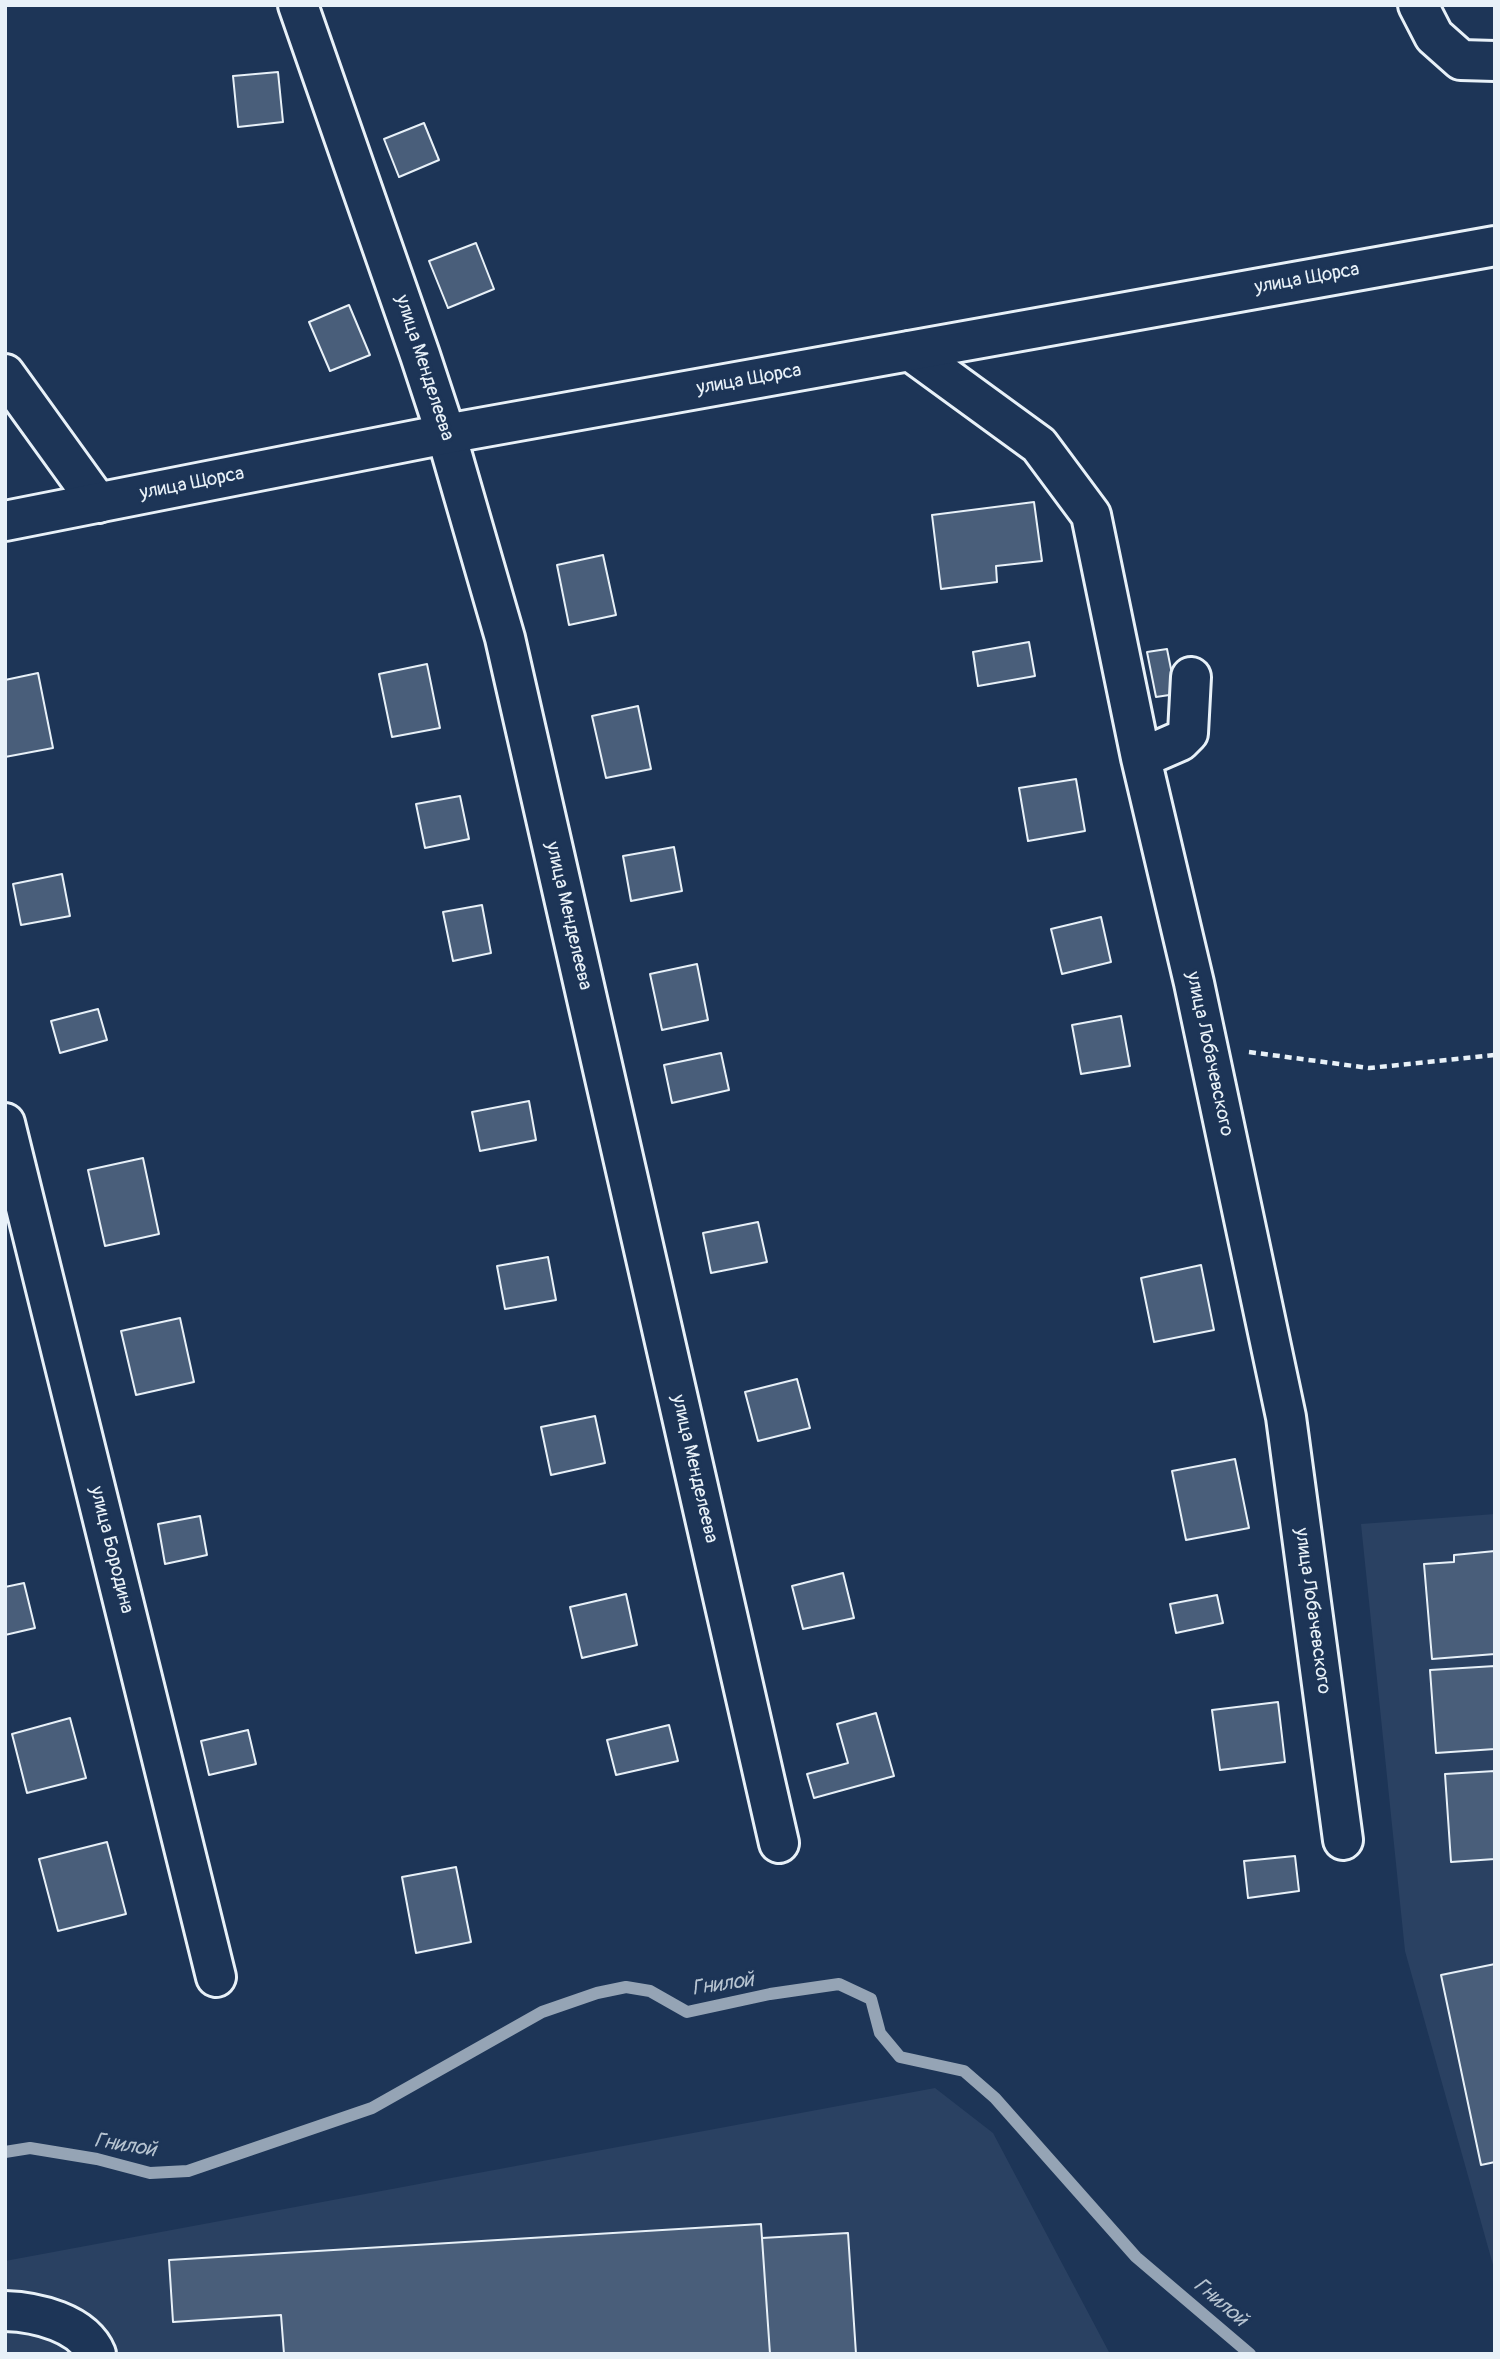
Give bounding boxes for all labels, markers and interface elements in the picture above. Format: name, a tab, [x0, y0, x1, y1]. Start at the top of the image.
street label: улица Щорса	[1253, 259, 1361, 299]
street label: улица Менделеева	[390, 292, 458, 444]
street label: улица Щорса	[695, 360, 803, 400]
street label: улица Щорса	[138, 463, 246, 505]
street label: улица Менделеева	[540, 840, 596, 992]
street label: улица Лобачевского	[1180, 970, 1238, 1138]
street label: улица Менделеева	[666, 1393, 722, 1545]
street label: улица Бородина	[84, 1484, 138, 1616]
street label: улица Лобачевского	[1289, 1527, 1335, 1695]
water label: Гнилой	[690, 1968, 756, 2002]
water label: Гнилой	[92, 2129, 158, 2163]
water label: Гнилой	[1188, 2273, 1252, 2333]

